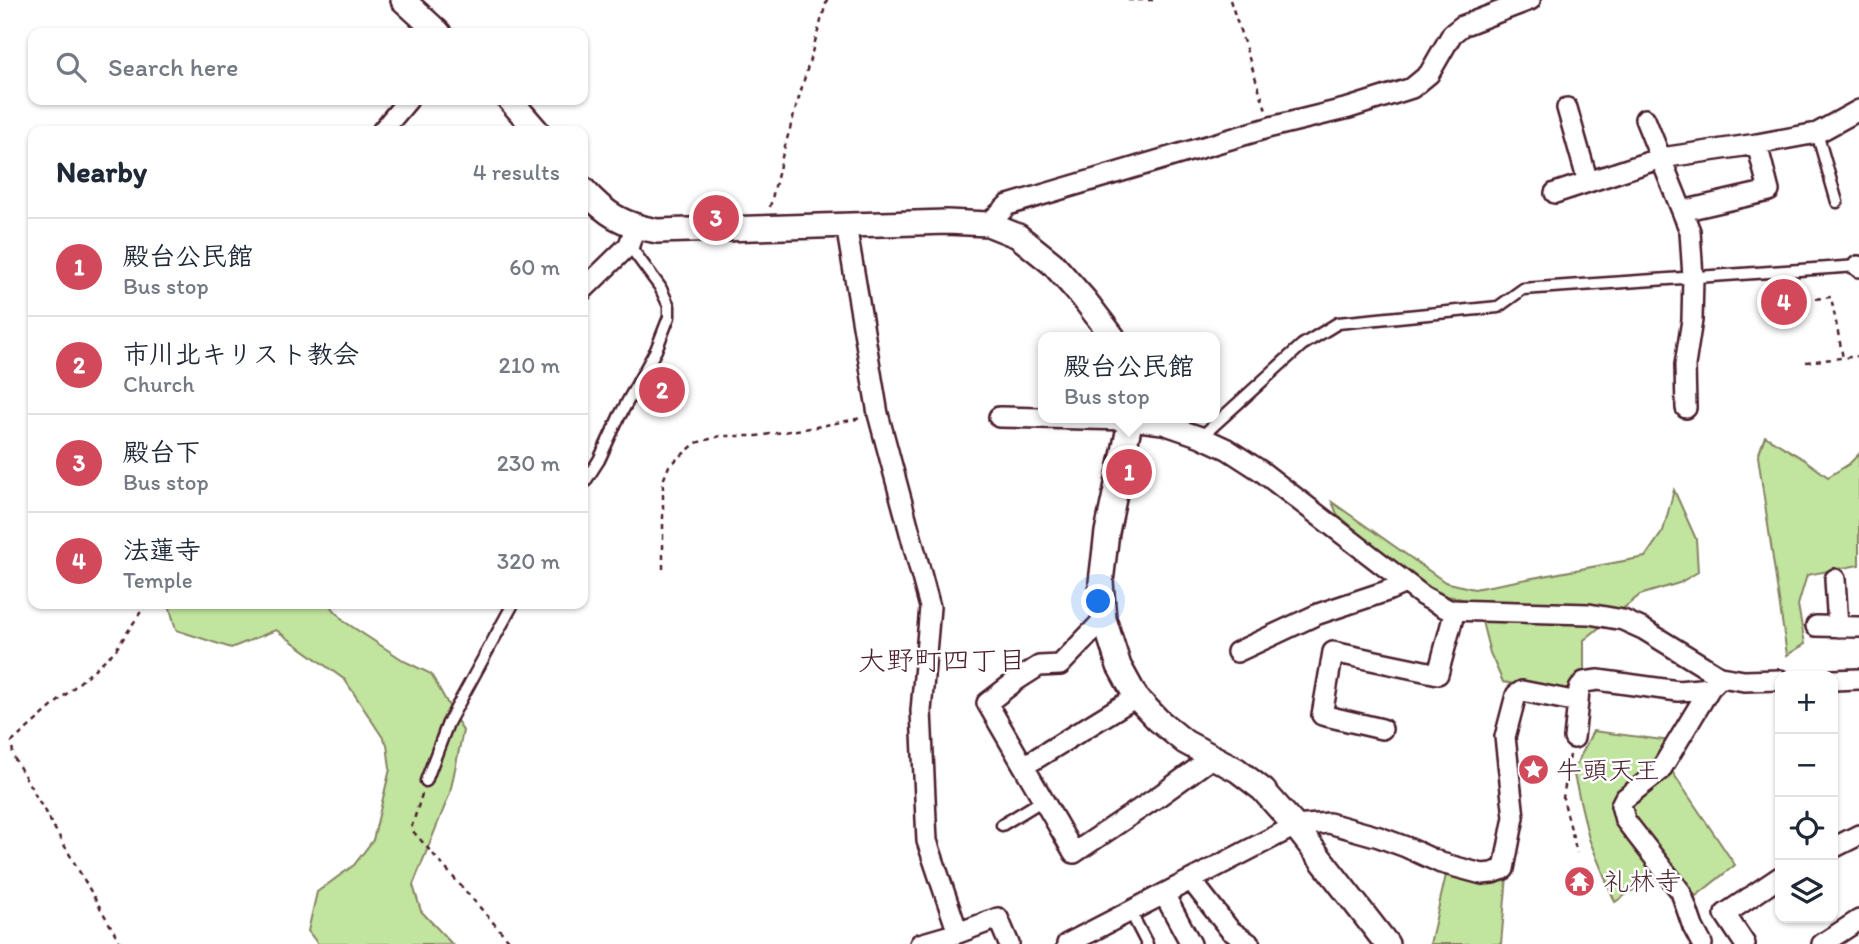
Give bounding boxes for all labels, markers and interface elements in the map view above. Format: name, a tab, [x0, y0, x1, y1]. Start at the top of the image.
search box	[28, 28, 588, 105]
icon: search	[52, 48, 90, 86]
text: Search here	[108, 51, 238, 83]
text: Nearby	[56, 153, 147, 190]
text: 4 results	[473, 158, 560, 186]
pin: 3	[693, 192, 739, 244]
text: 殿台公民館	[123, 240, 253, 272]
text: 1	[74, 253, 84, 281]
text: 60 m	[509, 253, 560, 281]
text: Bus stop	[123, 272, 209, 300]
pin: 4	[1761, 276, 1807, 328]
popup	[1038, 332, 1220, 423]
text: 市川北キリスト教会	[123, 338, 359, 370]
text: 殿台公民館	[1064, 350, 1194, 382]
text: 2	[73, 351, 85, 379]
text: 210 m	[499, 351, 560, 379]
pin: 2	[639, 364, 685, 416]
text: Church	[123, 370, 195, 398]
text: Bus stop	[1064, 382, 1150, 410]
text: 殿台下	[123, 436, 201, 468]
pin: 1	[1106, 446, 1152, 498]
text: 3	[73, 449, 85, 477]
text: 230 m	[497, 449, 560, 477]
text: Bus stop	[123, 468, 209, 496]
text: 法蓮寺	[123, 534, 201, 566]
text: 4	[72, 547, 86, 575]
text: 320 m	[497, 547, 560, 575]
text: Temple	[123, 566, 193, 594]
your location	[1081, 584, 1115, 618]
district label: 大野町四丁目	[858, 643, 1026, 677]
map controls	[1775, 671, 1838, 923]
button: +	[1775, 671, 1838, 734]
button: −	[1775, 734, 1838, 797]
place icon: 牛頭天王	[1516, 753, 1550, 787]
place label: 牛頭天王	[1556, 754, 1660, 786]
button: locate	[1775, 797, 1838, 860]
button: layers	[1775, 860, 1838, 923]
temple icon: 礼林寺	[1563, 864, 1597, 898]
place label: 礼林寺	[1603, 865, 1681, 897]

